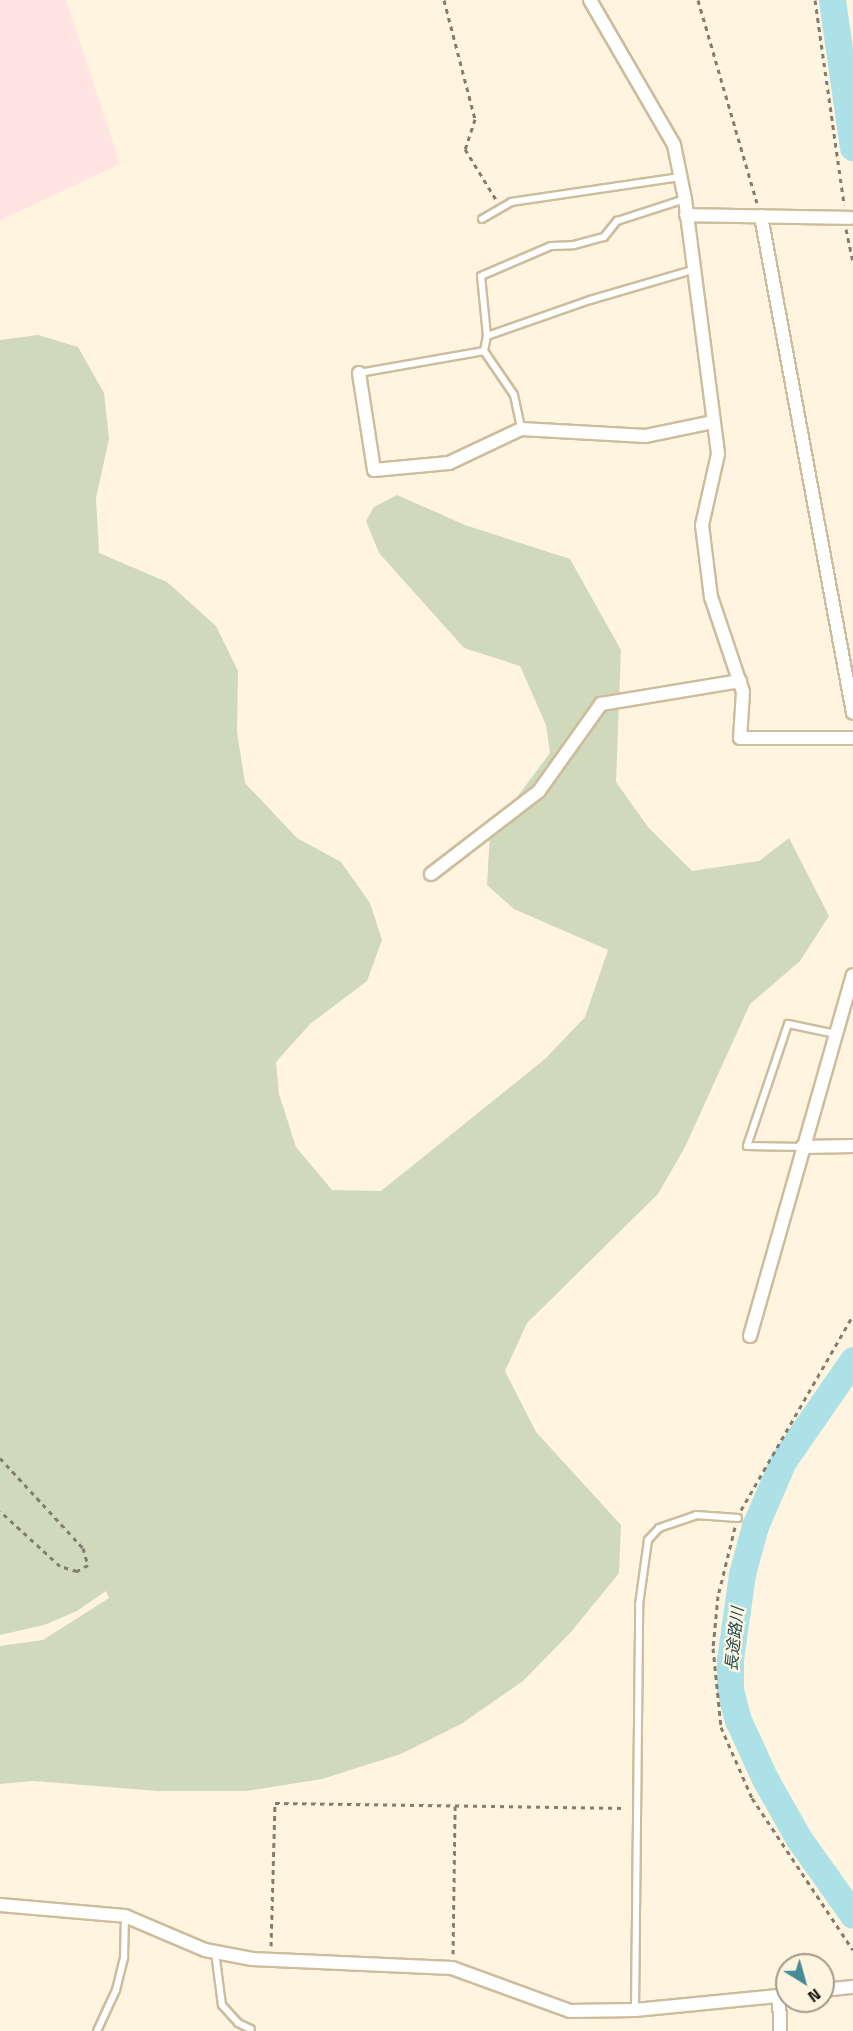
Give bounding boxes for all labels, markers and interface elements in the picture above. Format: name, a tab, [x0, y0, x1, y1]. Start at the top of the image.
water label: 長途路川	[721, 1606, 747, 1672]
north arrow	[775, 1953, 835, 2013]
text: N	[803, 1983, 826, 2009]

